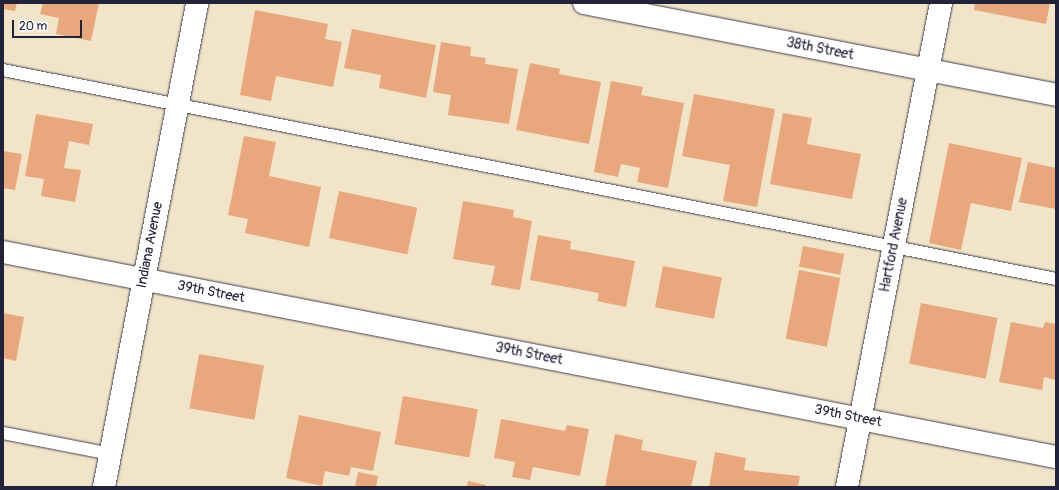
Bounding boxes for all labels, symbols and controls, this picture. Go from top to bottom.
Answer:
scale bar [14,12,84,38]
text: 20 m [19,19,47,34]
street label: 38th Street [785,34,855,64]
street label: Hartford Avenue [877,196,911,294]
street label: Indiana Avenue [133,200,167,290]
street label: 39th Street [176,277,246,307]
street label: 39th Street [494,339,564,369]
street label: 39th Street [813,401,883,431]

